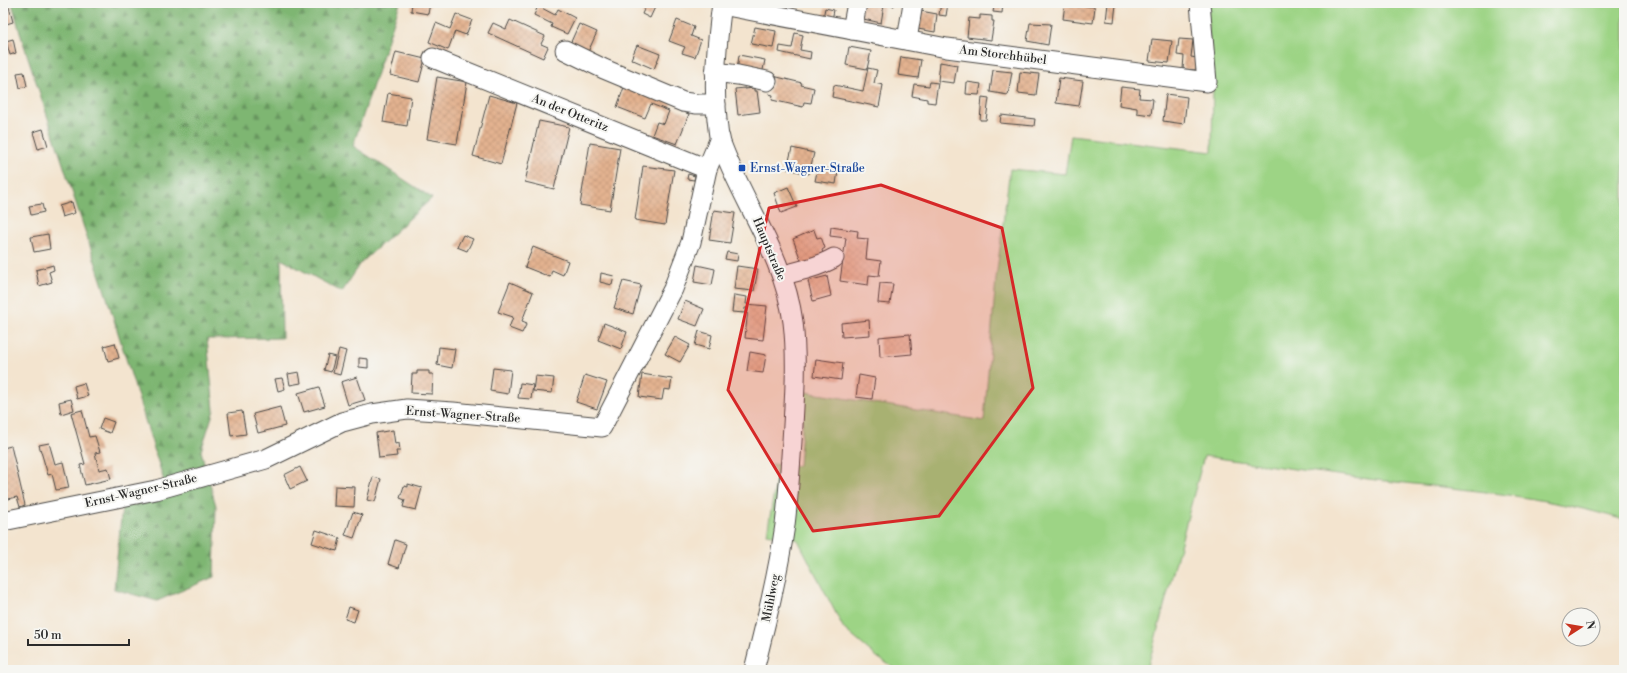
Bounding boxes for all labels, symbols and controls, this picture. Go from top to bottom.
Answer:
street label: Am Storchhübel [958,42,1048,68]
street label: An der Otteritz [528,90,611,135]
place label: Ernst-Wagner-Straße [750,161,865,176]
marker: Ernst-Wagner-Straße [737,163,747,173]
street label: Hauptstraße [749,215,789,283]
street label: Ernst-Wagner-Straße [405,404,521,426]
street label: Ernst-Wagner-Straße [83,471,199,511]
street label: Mühlweg [759,572,783,623]
north arrow [1561,607,1601,647]
text: N [1582,619,1598,631]
scale bar [28,621,129,647]
text: 50 m [34,628,62,643]

